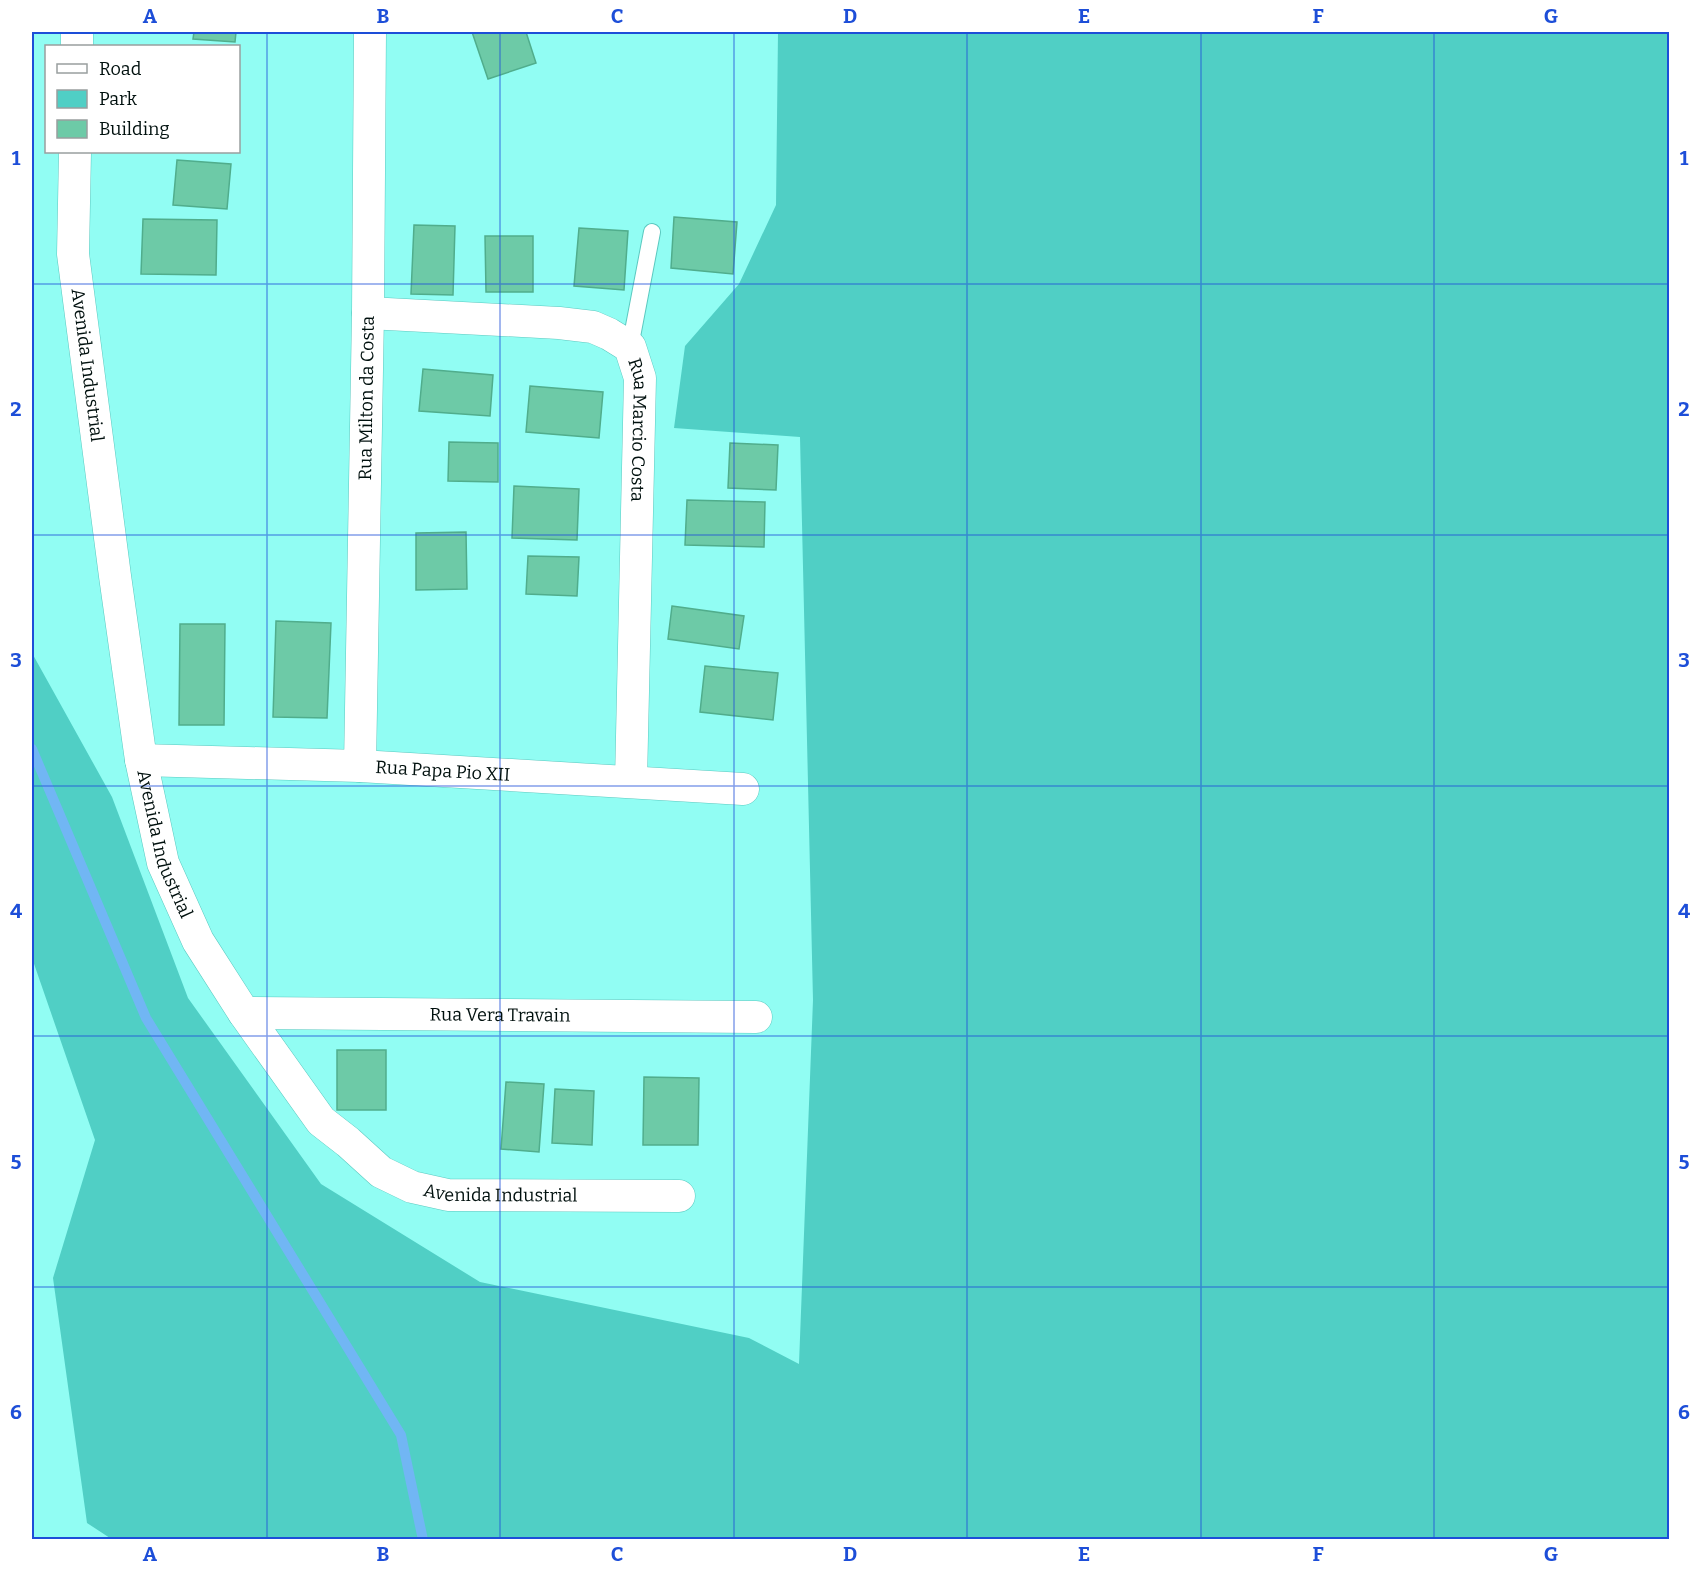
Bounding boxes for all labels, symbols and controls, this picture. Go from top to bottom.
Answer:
text: A [143,4,158,28]
text: B [377,4,390,28]
text: C [611,4,623,28]
text: D [843,4,857,28]
text: E [1078,4,1090,28]
text: F [1312,4,1324,28]
text: G [1544,4,1558,28]
legend [45,45,240,153]
text: Road [99,58,142,80]
text: Park [99,88,138,110]
text: Building [99,118,170,140]
text: 1 [12,146,21,170]
text: 1 [1680,146,1689,170]
street label: Avenida Industrial [67,287,108,443]
street label: Rua Milton da Costa [354,315,379,481]
street label: Rua Marcio Costa [623,355,651,502]
text: 2 [10,397,22,421]
text: 2 [1678,397,1690,421]
text: 3 [10,648,22,672]
text: 3 [1678,648,1690,672]
street label: Rua Papa Pio XII [375,756,511,786]
street label: Avenida Industrial [132,768,197,922]
text: 4 [10,899,22,923]
text: 4 [1678,899,1690,923]
street label: Rua Vera Travain [430,1003,571,1027]
text: 5 [11,1150,22,1174]
text: 5 [1679,1150,1690,1174]
street label: Avenida Industrial [421,1179,578,1207]
text: 6 [10,1400,22,1424]
text: 6 [1678,1400,1690,1424]
text: A [143,1542,158,1566]
text: B [377,1542,390,1566]
text: C [611,1542,623,1566]
text: D [843,1542,857,1566]
text: E [1078,1542,1090,1566]
text: F [1312,1542,1324,1566]
text: G [1544,1542,1558,1566]

